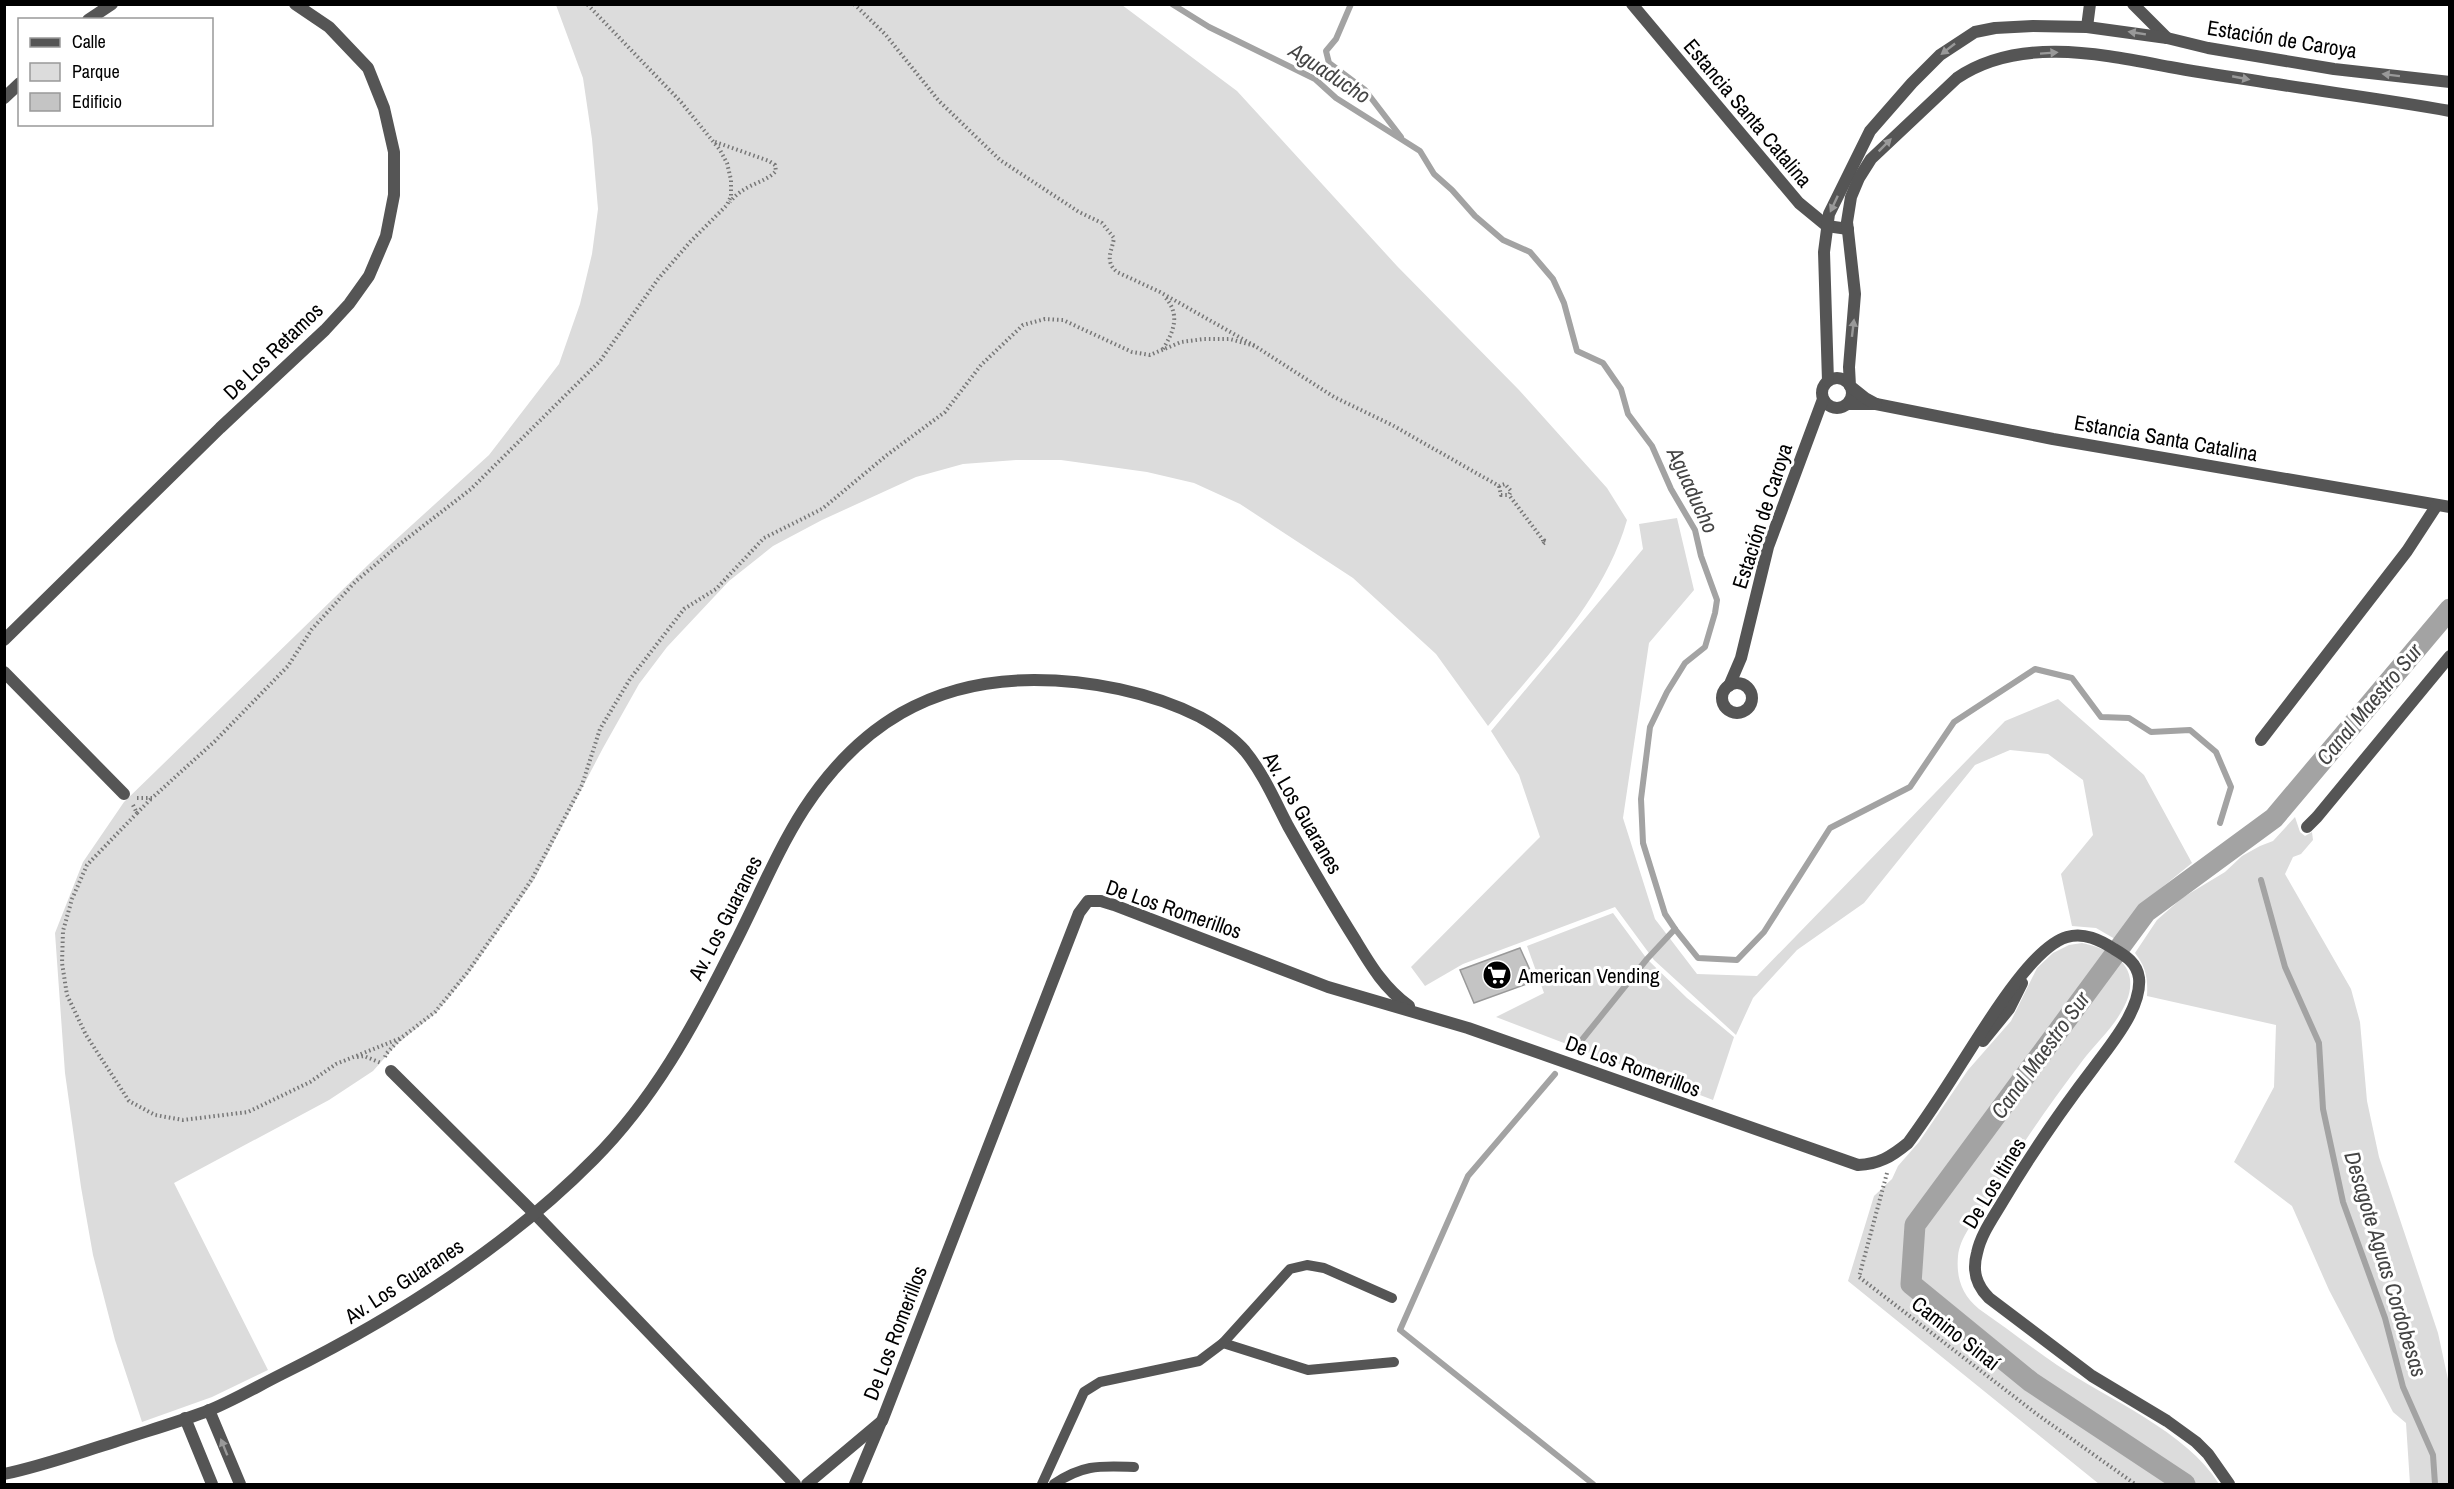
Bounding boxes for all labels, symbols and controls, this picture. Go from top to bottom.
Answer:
street label: Estación de Caroya [2205,13,2359,65]
legend [18,18,213,126]
text: Calle [72,29,106,54]
one-way arrow [2127,29,2146,38]
street label: Estancia Santa Catalina [1677,33,1819,194]
water label: Aguaducho [1283,35,1376,110]
one-way arrow [1940,43,1956,55]
one-way arrow [2039,48,2058,58]
text: Parque [72,59,120,84]
one-way arrow [2382,70,2401,80]
one-way arrow [2232,74,2251,83]
text: Edificio [72,89,122,114]
one-way arrow [1877,138,1891,152]
one-way arrow [1829,195,1838,212]
street label: De Los Retamos [217,296,329,406]
one-way arrow [1848,319,1858,338]
street label: Estancia Santa Catalina [2072,408,2260,468]
street label: Estación de Caroya [1725,439,1799,592]
water label: Aguaducho [1660,441,1726,538]
water label: Canal Maestro Sur [2309,636,2429,771]
street label: Av. Los Guaranes [1256,746,1350,879]
street label: Av. Los Guaranes [681,851,769,986]
street label: De Los Romerillos [1102,872,1246,946]
supermarket icon: American Vending [1481,959,1513,991]
place label: American Vending [1517,961,1660,990]
water label: Canal Maestro Sur [1984,985,2097,1125]
street label: De Los Romerillos [1561,1028,1705,1104]
street label: De Los Itines [1955,1132,2033,1234]
water label: Desagote Aguas Cordobesas [2337,1148,2435,1380]
street label: Av. Los Guaranes [338,1232,469,1331]
street label: De Los Romerillos [856,1262,934,1404]
street label: Camino Sinaí [1906,1289,2007,1377]
one-way arrow [219,1438,229,1456]

